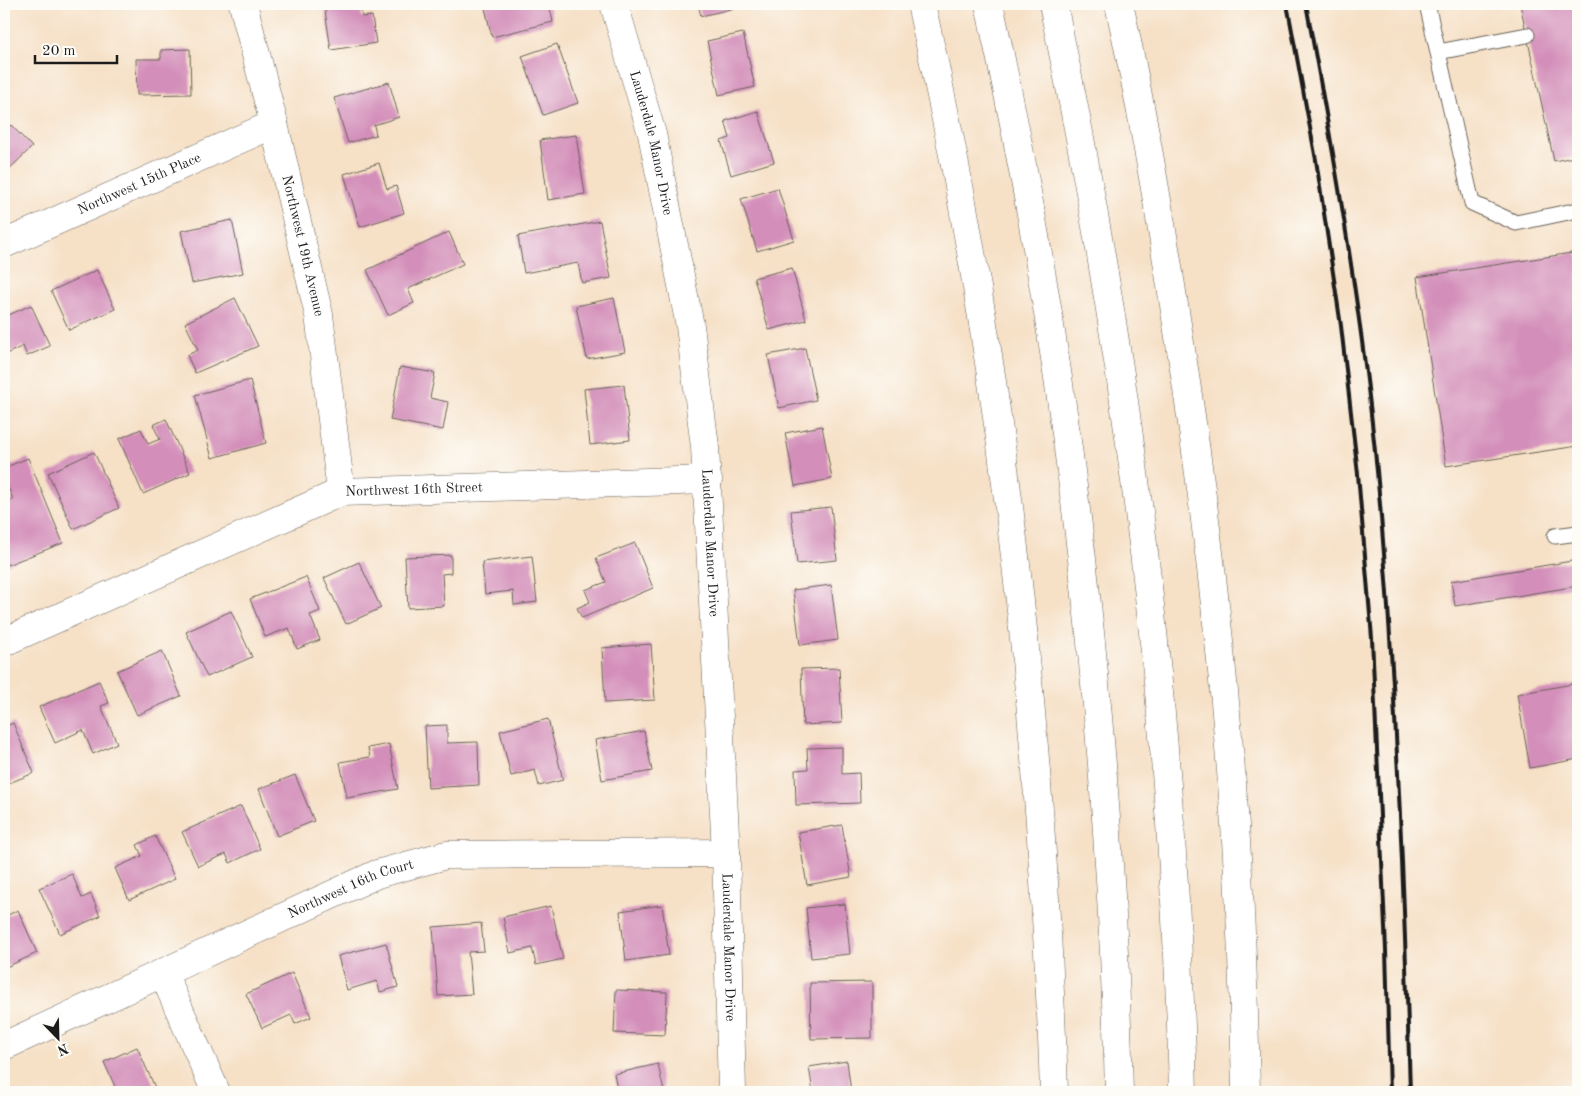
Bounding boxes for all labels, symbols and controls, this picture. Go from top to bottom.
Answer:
scale bar [35,32,118,64]
text: 20 m [42,44,76,59]
street label: Lauderdale Manor Drive [627,69,675,216]
street label: Northwest 15th Place [76,150,203,217]
street label: Northwest 19th Avenue [279,174,326,318]
street label: Lauderdale Manor Drive [699,468,721,617]
street label: Northwest 16th Street [345,480,483,499]
street label: Northwest 16th Court [286,857,415,921]
street label: Lauderdale Manor Drive [720,873,737,1022]
north arrow [32,1014,82,1064]
text: N [55,1041,70,1058]

